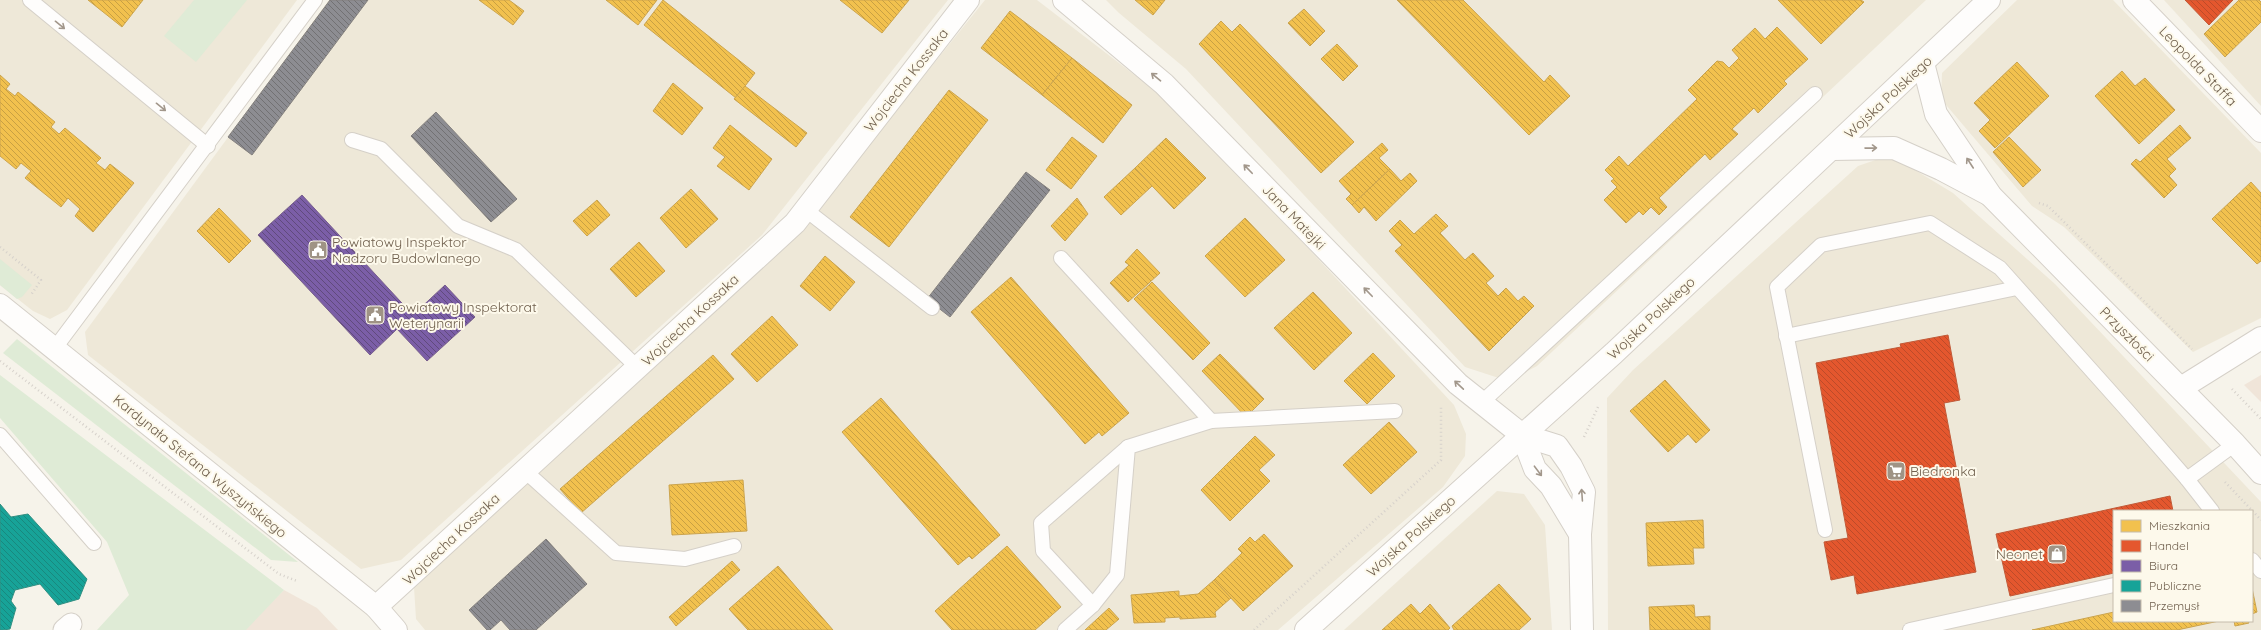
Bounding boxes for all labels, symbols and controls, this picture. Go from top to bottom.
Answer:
one-way arrow [55,20,66,29]
street label: Leopolda Staffa [2155,22,2241,110]
street label: Wojciecha Kossaka [860,25,952,135]
street label: Wojska Polskiego [1840,52,1936,142]
one-way arrow [1151,72,1161,81]
one-way arrow [155,103,166,112]
one-way arrow [1864,145,1877,152]
one-way arrow [1966,158,1974,169]
one-way arrow [1243,164,1252,174]
street label: Jana Matejki [1258,181,1330,253]
place label: Powiatowy Inspektor Nadzoru Budowlanego [332,233,480,267]
public building icon: Powiatowy Inspektor Nadzoru Budowlanego [307,239,329,261]
street label: Wojciecha Kossaka [638,270,742,370]
street label: Wojska Polskiego [1603,273,1699,363]
one-way arrow [1363,287,1373,297]
place label: Powiatowy Inspektorat Weterynarii [389,298,537,332]
street label: Przyszłości [2096,303,2158,365]
public building icon: Powiatowy Inspektorat Weterynarii [364,304,386,326]
one-way arrow [1454,380,1464,390]
street label: Kardynała Stefana Wyszyńskiego [109,390,291,542]
supermarket icon: Biedronka [1885,460,1907,482]
place label: Biedronka [1910,462,1976,480]
one-way arrow [1533,465,1542,476]
street label: Wojciecha Kossaka [399,489,503,589]
one-way arrow [1579,489,1586,502]
street label: Wojska Polskiego [1363,491,1459,581]
legend [2113,510,2253,622]
text: Mieszkania [2149,518,2210,533]
text: Handel [2149,538,2189,553]
shop icon: Neonet [2046,543,2068,565]
place label: Neonet [1996,545,2043,563]
text: Biura [2149,558,2178,573]
text: Publiczne [2149,578,2201,593]
text: Przemysł [2149,598,2199,613]

